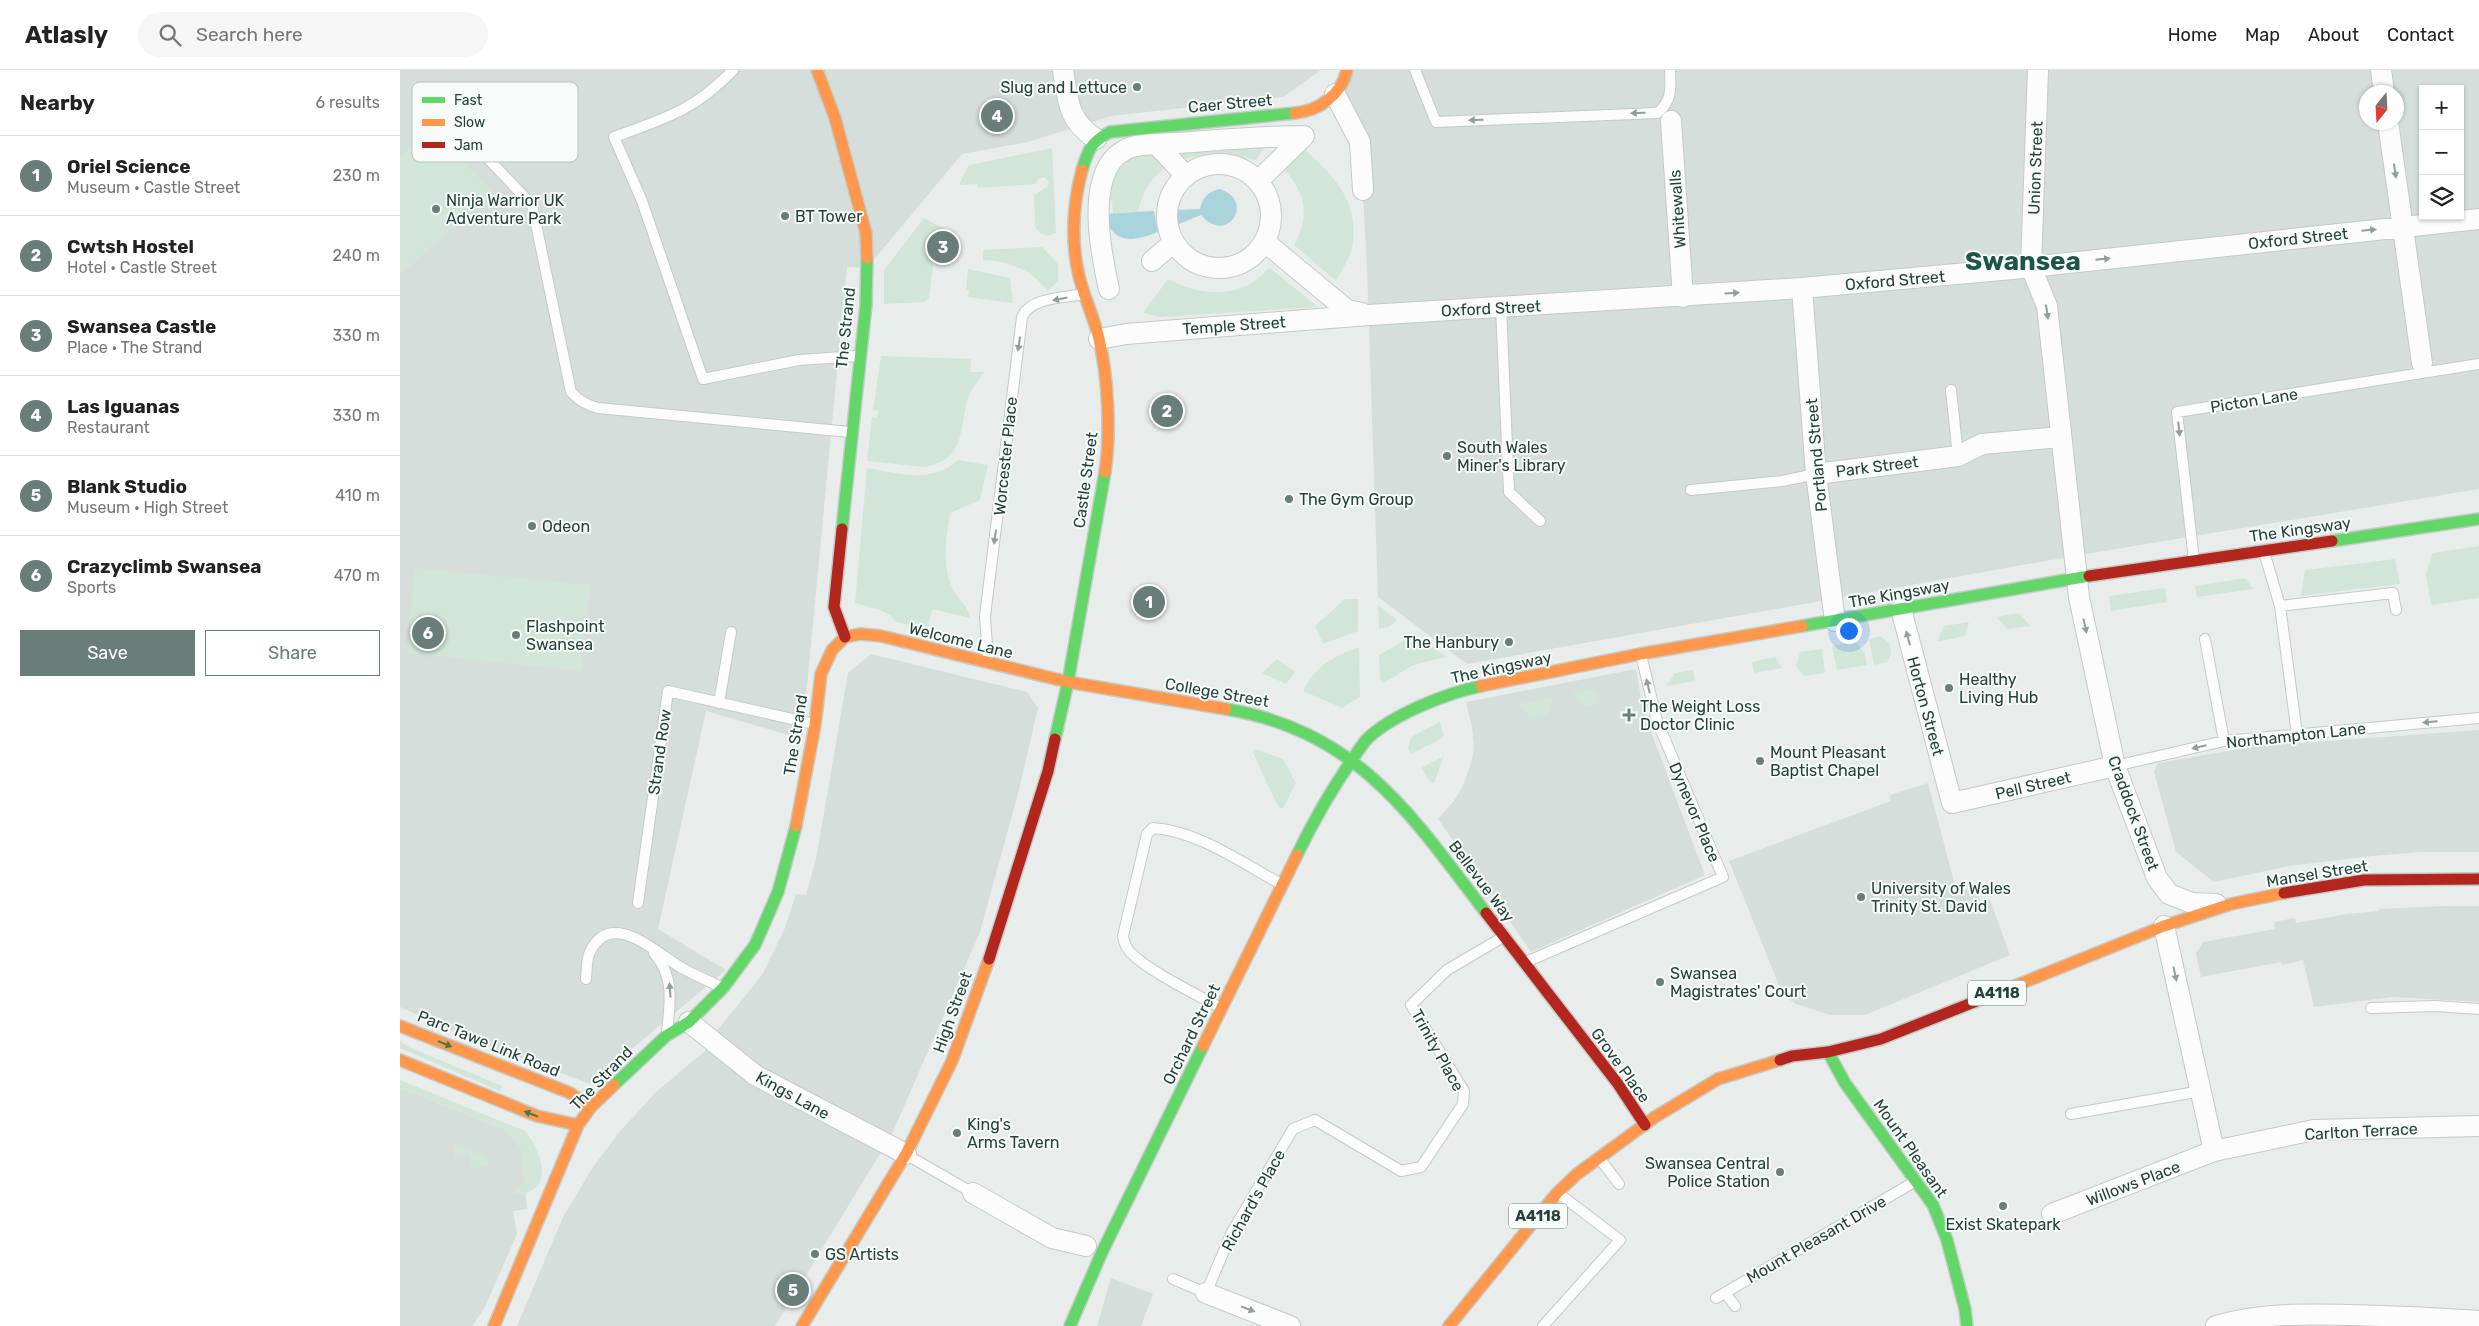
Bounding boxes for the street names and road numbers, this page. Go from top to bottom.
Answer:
street label: Caer Street [1187,90,1273,117]
street label: Union Street [2024,121,2047,215]
street label: Whitewalls [1665,169,1690,249]
street label: Oxford Street [2247,224,2349,253]
street label: Oxford Street [1844,267,1946,294]
street label: The Strand [832,286,859,370]
street label: Oxford Street [1440,296,1542,321]
street label: Temple Street [1182,312,1286,339]
street label: Picton Lane [2209,384,2299,417]
street label: Worcester Place [990,396,1021,516]
street label: Portland Street [1802,397,1831,512]
street label: Castle Street [1069,431,1102,529]
street label: Park Street [1835,452,1920,481]
street label: The Kingsway [2248,513,2352,546]
street label: The Kingsway [1847,575,1951,612]
street label: Welcome Lane [907,618,1015,663]
street label: The Kingsway [1449,648,1553,687]
street label: Horton Street [1903,654,1948,758]
street label: College Street [1163,674,1270,711]
street label: The Strand [780,693,811,777]
street label: Strand Row [644,708,675,796]
street label: Northampton Lane [2225,719,2367,752]
street label: Craddock Street [2104,753,2163,873]
street label: Dynevor Place [1665,760,1724,865]
street label: Pell Street [1993,768,2073,803]
street label: Bellevue Way [1445,837,1519,926]
street label: Mansel Street [2265,856,2369,891]
street label: High Street [929,969,976,1055]
road number: A4118 [1968,980,2026,1006]
street label: Orchard Street [1159,981,1224,1088]
street label: Parc Tawe Link Road [415,1006,563,1081]
street label: Trinity Place [1407,1006,1468,1095]
street label: Grove Place [1587,1024,1654,1106]
street label: The Strand [566,1042,637,1114]
street label: Kings Lane [753,1067,833,1123]
street label: Mount Pleasant [1870,1095,1952,1201]
street label: Carlton Terrace [2304,1119,2418,1144]
street label: Richard's Place [1218,1146,1289,1254]
street label: Willows Place [2084,1157,2183,1210]
street label: Mount Pleasant Drive [1743,1192,1890,1287]
road number: A4118 [1509,1204,1567,1228]

